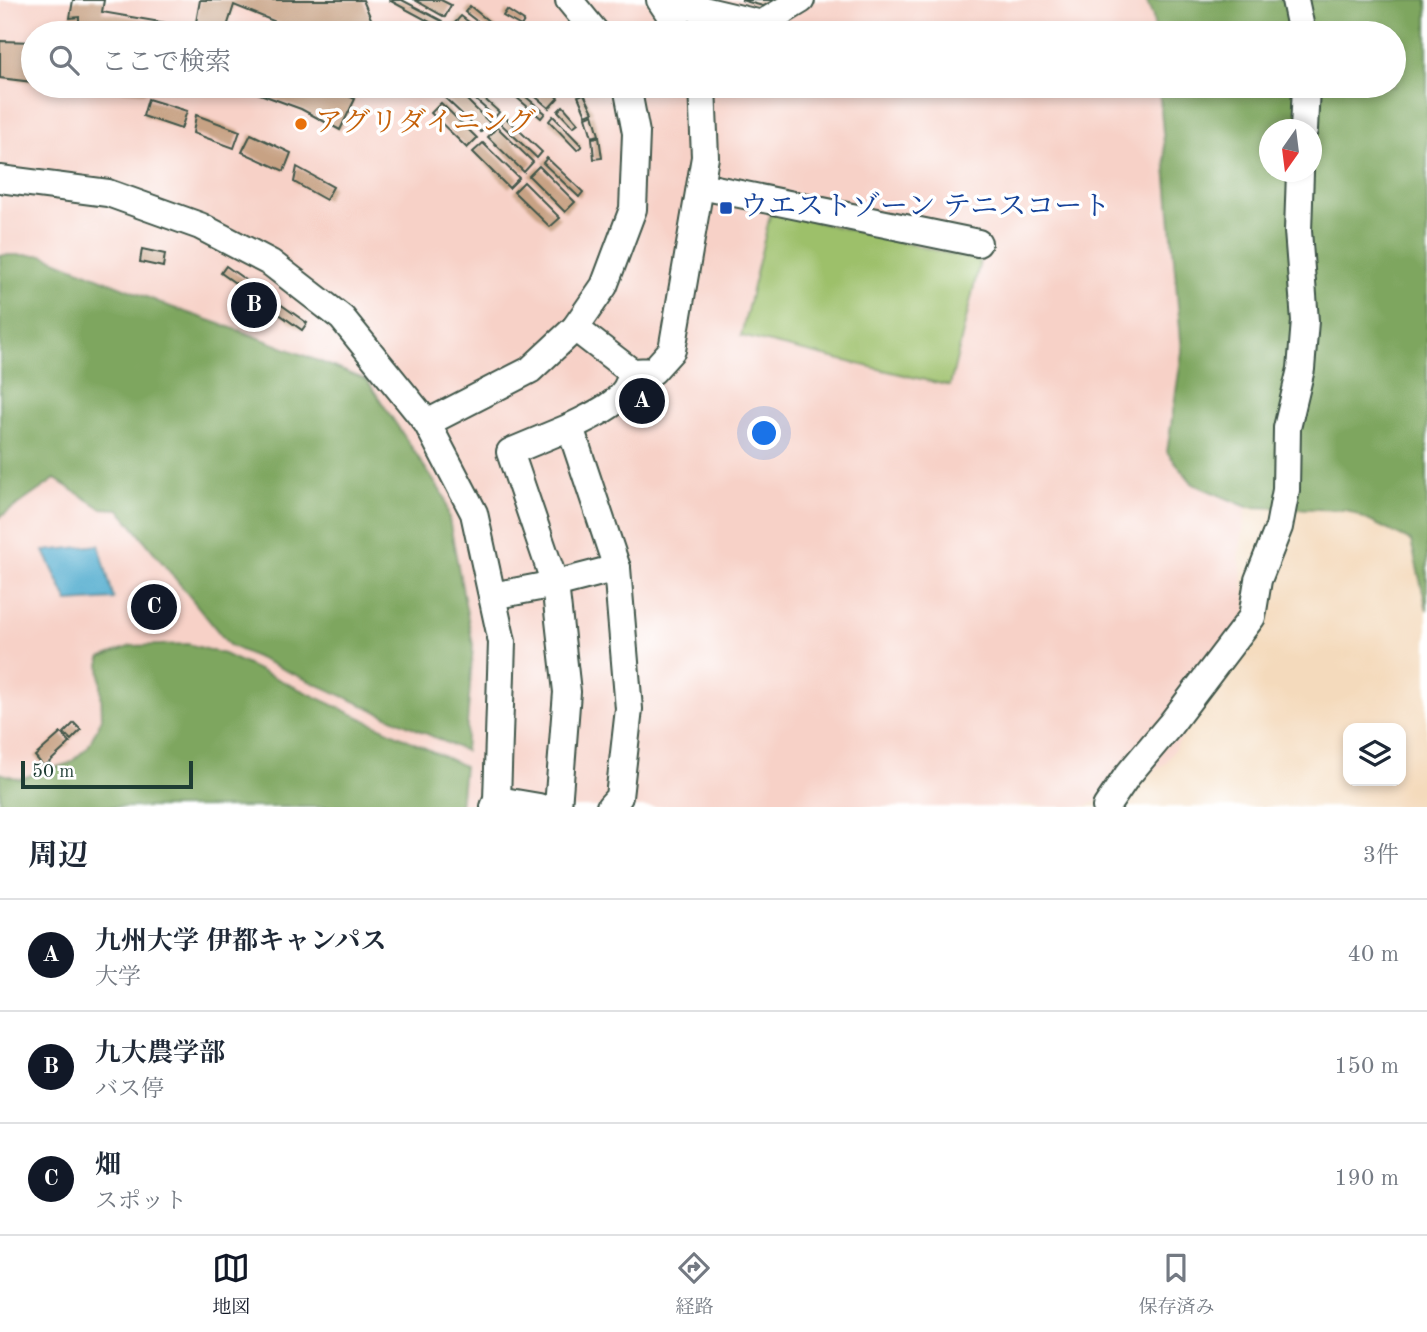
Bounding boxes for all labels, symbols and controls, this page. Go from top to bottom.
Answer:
search box [21,21,1406,98]
icon: search [45,41,83,79]
text: ここで検索 [101,50,231,76]
place label: アグリダイニング [315,108,536,138]
marker: アグリダイニング [293,116,309,132]
north arrow [1259,119,1322,182]
place label: ウエストゾーン テニスコート [740,191,1110,222]
marker: ウエストゾーン テニスコート [718,200,734,216]
pin: B [231,279,277,331]
pin: A [619,375,665,427]
your location [747,416,781,450]
pin: C [131,581,177,633]
map controls [1343,723,1406,786]
button: layers [1343,723,1406,786]
scale bar [21,758,192,790]
text: 50 m [32,763,74,782]
text: 周辺 [28,842,88,872]
text: 3件 [1363,844,1399,867]
text: 九州大学 伊都キャンパス [95,929,386,955]
text: A [42,943,60,966]
text: 40 m [1348,943,1399,966]
text: 大学 [95,966,141,989]
text: 九大農学部 [95,1041,225,1067]
text: B [43,1055,59,1078]
text: 150 m [1334,1055,1399,1078]
text: バス停 [95,1078,164,1101]
text: 畑 [95,1153,121,1179]
text: C [43,1167,59,1190]
text: 190 m [1334,1167,1399,1190]
text: スポット [95,1190,187,1213]
tab: 地図 [212,1249,251,1320]
tab: 経路 [675,1249,714,1320]
tab: 保存済み [1138,1249,1215,1320]

